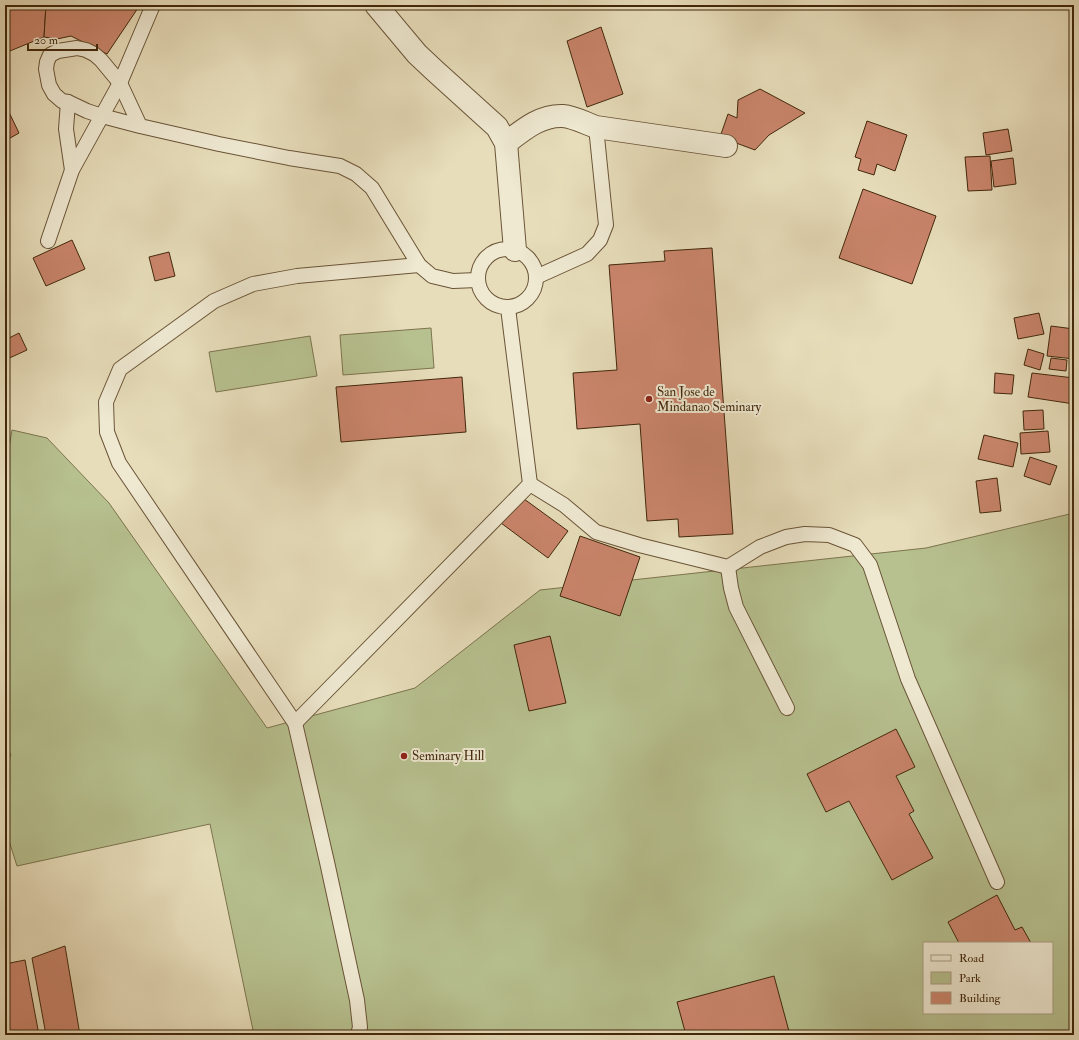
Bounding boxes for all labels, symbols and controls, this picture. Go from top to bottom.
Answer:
scale bar [28,26,97,52]
text: 20 m [34,33,59,48]
place label: San Jose de Mindanao Seminary [657,384,762,416]
marker: San Jose de Mindanao Seminary [644,394,654,404]
place label: Seminary Hill [412,748,485,765]
marker: Seminary Hill [399,751,409,761]
legend [923,942,1053,1014]
text: Road [959,951,984,966]
text: Park [959,971,981,986]
text: Building [959,991,1002,1006]

